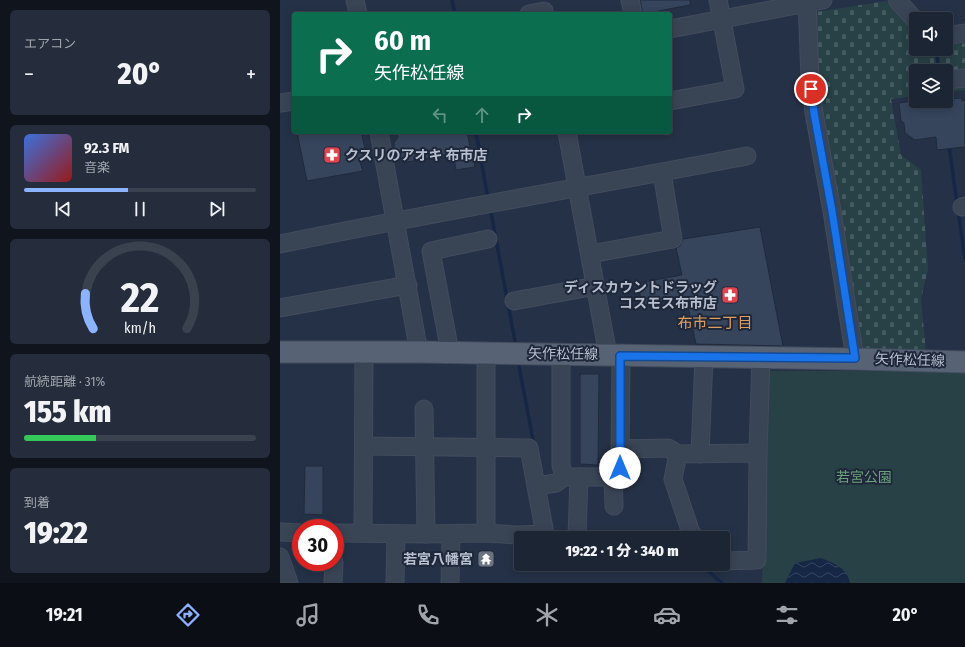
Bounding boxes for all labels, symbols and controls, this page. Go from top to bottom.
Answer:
map controls [909,12,953,108]
button: sound [909,12,953,56]
text: 60 m [374,24,431,57]
icon: right [308,28,360,80]
text: エアコン [24,36,76,51]
text: 20° [118,56,162,92]
text: − [24,61,34,88]
text: + [246,61,256,88]
text: 矢作松任線 [374,62,464,84]
button: layers [909,64,953,108]
pin [794,72,828,106]
icon: arrive [800,78,822,100]
icon: left [429,104,451,126]
icon: ahead [471,104,493,126]
icon: right [513,104,535,126]
text: 92.3 FM [84,139,129,157]
pharmacy icon: クスリのアオキ 布市店 [322,145,342,165]
place label: クスリのアオキ 布市店 [345,147,488,164]
text: 音楽 [84,160,110,175]
icon: previous [52,198,74,220]
icon: pause [129,198,151,220]
icon: next [206,198,228,220]
text: 22 [120,273,159,323]
place label: ディスカウントドラッグ コスモス布市店 [564,279,717,312]
pharmacy icon: ディスカウントドラッグ コスモス布市店 [720,285,740,305]
district label: 布市二丁目 [677,314,753,332]
text: km/h [124,320,156,337]
street label: 矢作松任線 [528,345,598,363]
street label: 矢作松任線 [875,350,945,370]
text: 航続距離 · 31% [24,374,105,389]
text: 155 km [24,394,111,430]
position arrow [599,447,641,489]
park label: 若宮公園 [836,469,892,486]
text: 到着 [24,495,50,510]
text: 19:22 [24,515,88,551]
speed limit sign: 30 [292,519,344,571]
text: 19:22 · 1 分 · 340 m [565,542,679,560]
temple icon: 若宮八幡宮 [476,549,496,569]
place label: 若宮八幡宮 [403,551,473,568]
icon: directions [174,601,202,629]
icon: music [294,601,322,629]
icon: phone [414,601,442,629]
icon: climate [533,601,561,629]
icon: car [653,601,681,629]
icon: filters [773,601,801,629]
text: 19:21 [46,604,83,626]
text: 20° [892,604,919,626]

